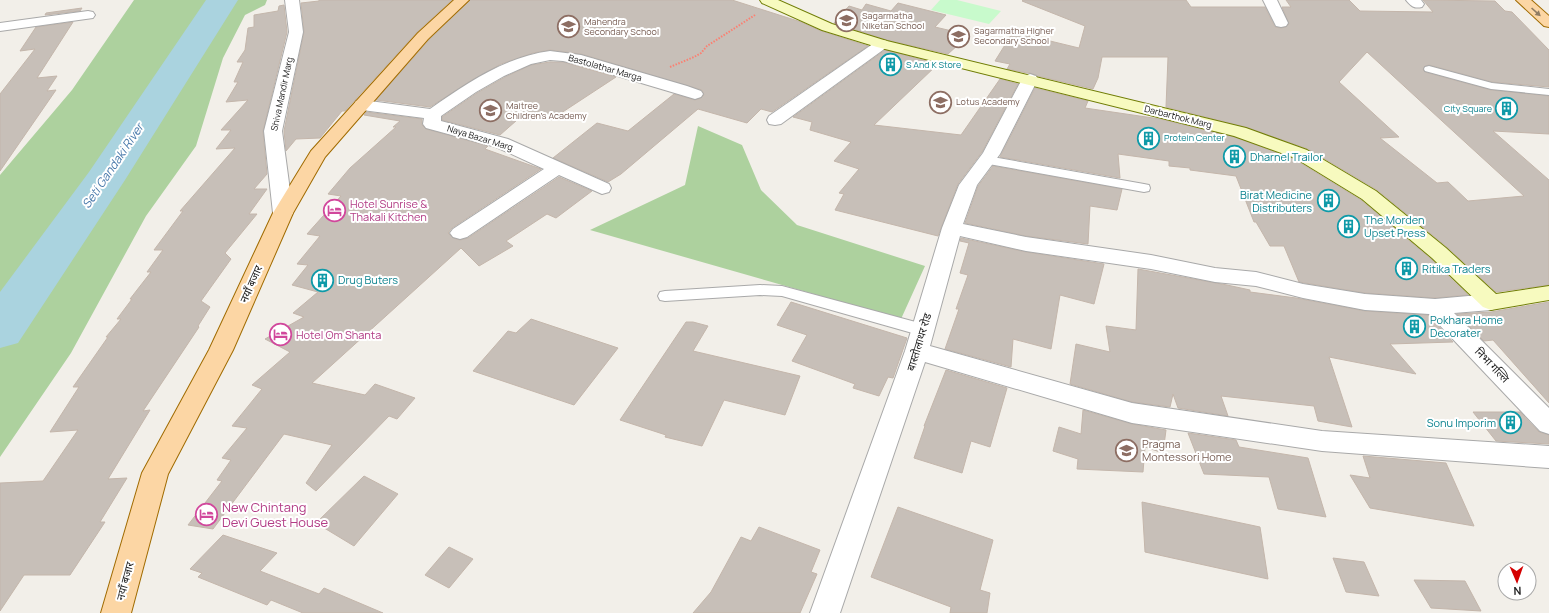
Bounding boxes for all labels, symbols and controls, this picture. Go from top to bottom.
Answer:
one-way arrow [1531,7,1541,16]
school or university icon: Sagarmatha Niketan School [834,8,860,34]
place label: Sagarmatha Niketan School [862,9,924,32]
school or university icon: Mahendra Secondary School [555,14,581,40]
place label: Mahendra Secondary School [584,15,659,38]
school or university icon: Sagarmatha Higher Secondary School [945,23,971,49]
place label: Sagarmatha Higher Secondary School [974,24,1055,47]
street label: Bastolathar Marga [567,51,643,84]
building icon: S And K Store [878,52,904,78]
street label: Shiva Mandir Marg [267,56,296,132]
place label: S And K Store [906,58,961,71]
school or university icon: Lotus Academy [928,89,954,115]
place label: Lotus Academy [956,95,1020,108]
building icon: City Square [1494,96,1520,122]
school or university icon: Maitree Children's Academy [478,98,504,124]
place label: Maitree Children's Academy [506,99,587,122]
street label: Darbarthok Marg [1143,102,1213,131]
place label: City Square [1444,102,1492,115]
water label: Seti Gandaki River [78,118,148,212]
street label: Naya Bazar Marg [446,121,515,154]
building icon: Protein Center [1136,125,1162,151]
place label: Protein Center [1164,131,1225,144]
building icon: Dharnel Trailor [1221,144,1247,170]
place label: Dharnel Trailor [1250,149,1323,164]
place label: Birat Medicine Distributers [1240,187,1313,215]
building icon: Birat Medicine Distributers [1315,188,1341,214]
place label: Hotel Sunrise & Thakali Kitchen [350,196,428,224]
hotel icon: Hotel Sunrise & Thakali Kitchen [322,197,348,223]
place label: The Morden Upset Press [1364,212,1426,240]
building icon: The Morden Upset Press [1335,213,1361,239]
building icon: Ritika Traders [1394,256,1420,282]
place label: Ritika Traders [1422,261,1491,276]
street label: नयाँ बजार [236,262,266,305]
building icon: Drug Buters [309,267,335,293]
place label: Drug Buters [338,272,398,287]
street label: बास्तोलाथर रोड [903,311,934,373]
place label: Pokhara Home Decorater [1430,312,1504,340]
building icon: Pokhara Home Decorater [1402,313,1428,339]
hotel icon: Hotel Om Shanta [268,322,294,348]
place label: Hotel Om Shanta [296,327,381,342]
street label: निभा गल्लि [1472,344,1513,386]
building icon: Sonu Imporim [1498,410,1524,436]
place label: Sonu Imporim [1427,415,1496,430]
place label: Pragma Montessori Home [1142,436,1232,464]
school or university icon: Pragma Montessori Home [1114,437,1140,463]
place label: New Chintang Devi Guest House [222,498,329,531]
hotel icon: New Chintang Devi Guest House [193,501,219,527]
street label: नयाँ बजार [112,559,137,602]
north arrow [1497,561,1537,601]
text: N [1513,584,1522,599]

